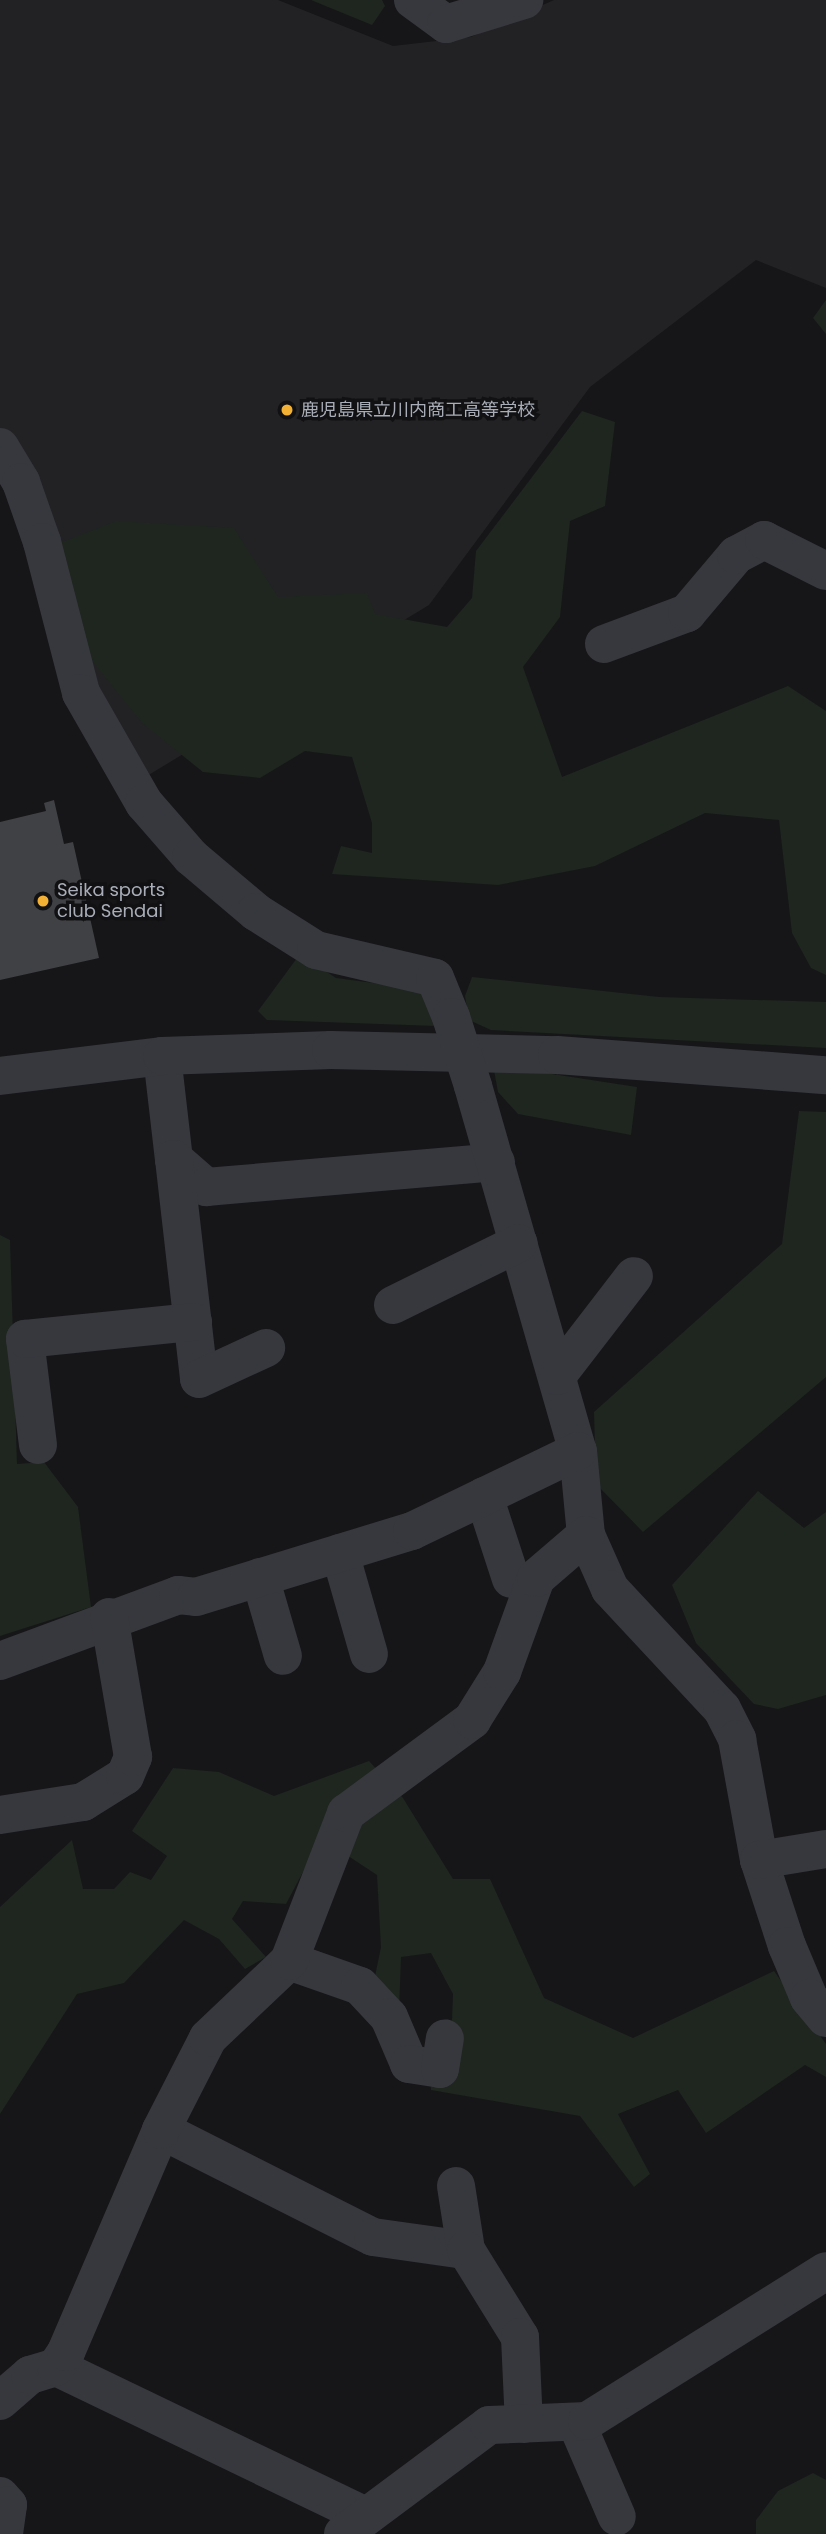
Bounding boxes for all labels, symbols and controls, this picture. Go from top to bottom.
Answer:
place label: 鹿児島県立川内商工高等学校 [301,399,535,421]
marker: 鹿児島県立川内商工高等学校 [279,402,295,418]
place label: Seika sports club Sendai [57,880,165,922]
marker: Seika sports club Sendai [35,893,51,909]

